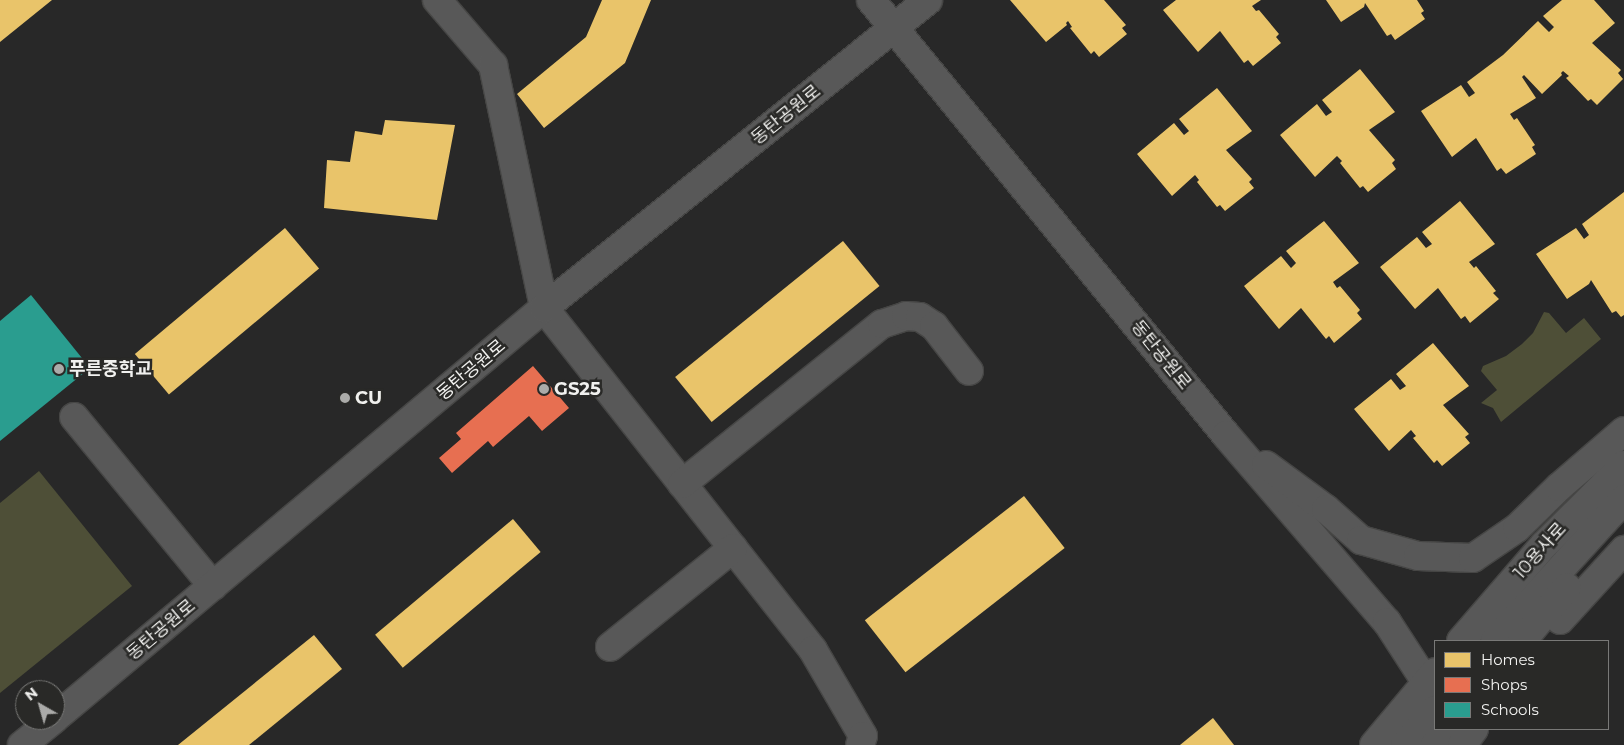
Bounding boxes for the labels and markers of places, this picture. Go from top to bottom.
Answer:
place label: 푸른중학교 [69,358,152,380]
marker: 푸른중학교 [53,363,65,375]
place label: GS25 [554,378,601,400]
marker: GS25 [538,383,550,395]
place label: CU [355,387,382,409]
marker: CU [339,392,351,404]

